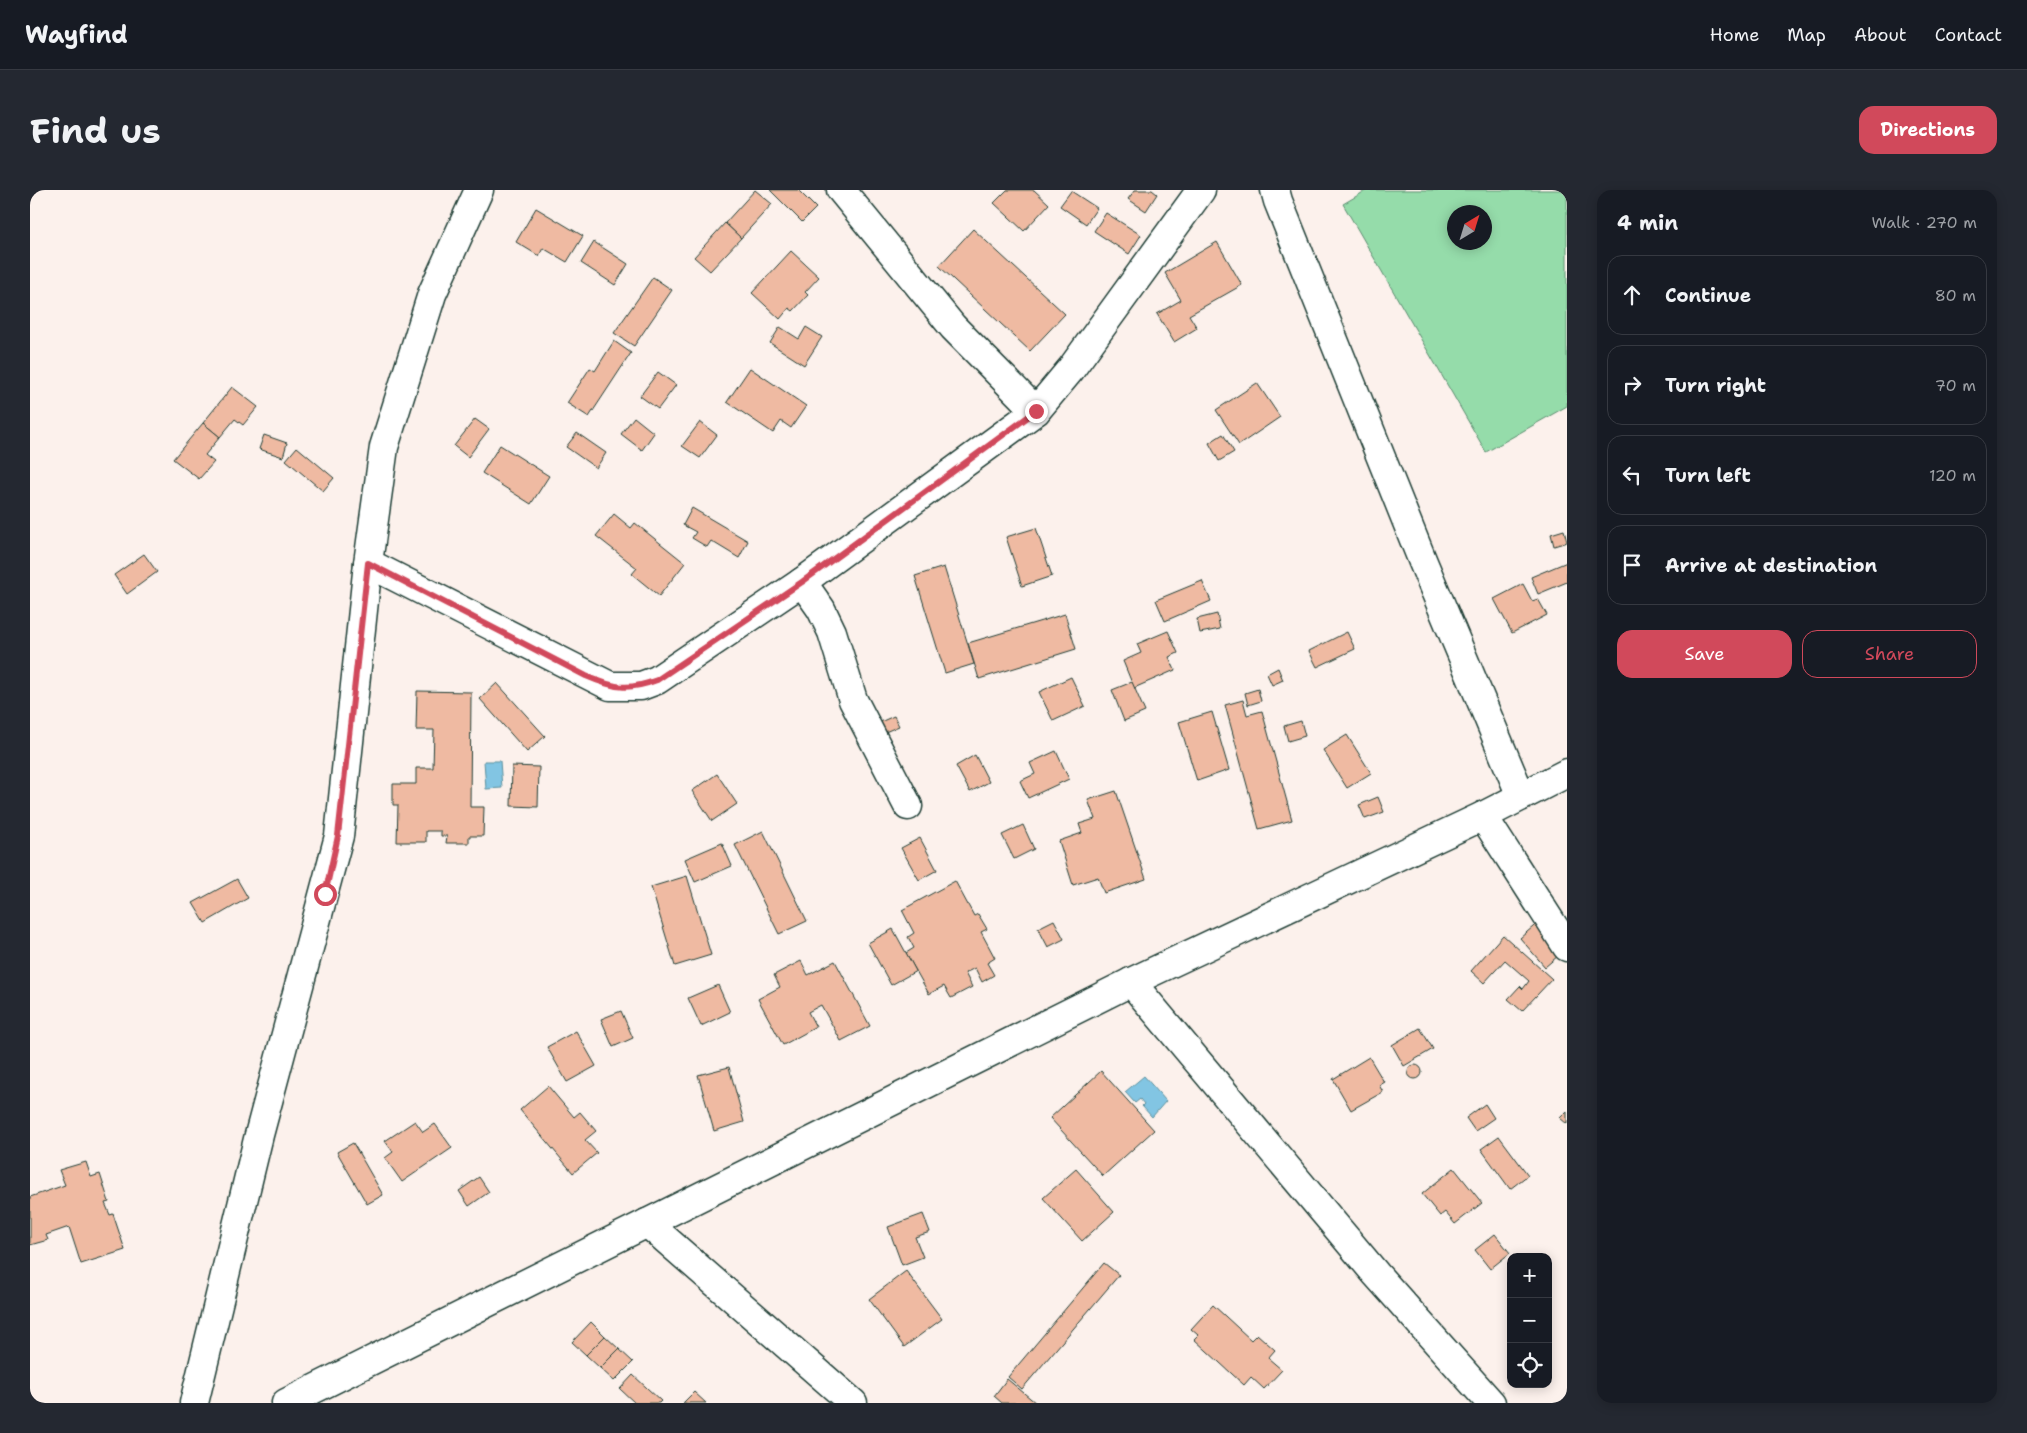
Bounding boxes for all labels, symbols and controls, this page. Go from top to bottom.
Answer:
text: Wayfind [25,19,128,51]
text: Home [1710,23,1759,47]
text: Map [1787,23,1826,47]
text: About [1854,23,1907,47]
text: Contact [1935,23,2002,47]
button: Directions [1859,106,1997,154]
text: Find us [30,107,161,154]
north arrow [1447,205,1492,250]
text: 4 min [1617,209,1678,237]
text: Walk · 270 m [1872,212,1977,233]
icon: ahead [1618,281,1646,309]
text: Continue [1665,283,1751,308]
text: 80 m [1935,285,1976,306]
icon: right [1618,371,1646,399]
text: Turn right [1665,373,1766,398]
text: 70 m [1935,375,1976,396]
route end [1025,400,1048,423]
icon: left [1618,461,1646,489]
text: Turn left [1665,463,1751,488]
text: 120 m [1929,465,1976,486]
icon: arrive [1618,551,1646,579]
text: Arrive at destination [1665,553,1877,578]
button: Save [1617,630,1792,678]
button: Share [1802,630,1977,678]
route start [314,883,337,906]
map controls [1507,1253,1552,1388]
button: + [1507,1253,1552,1298]
button: − [1507,1298,1552,1343]
button: locate [1507,1343,1552,1388]

